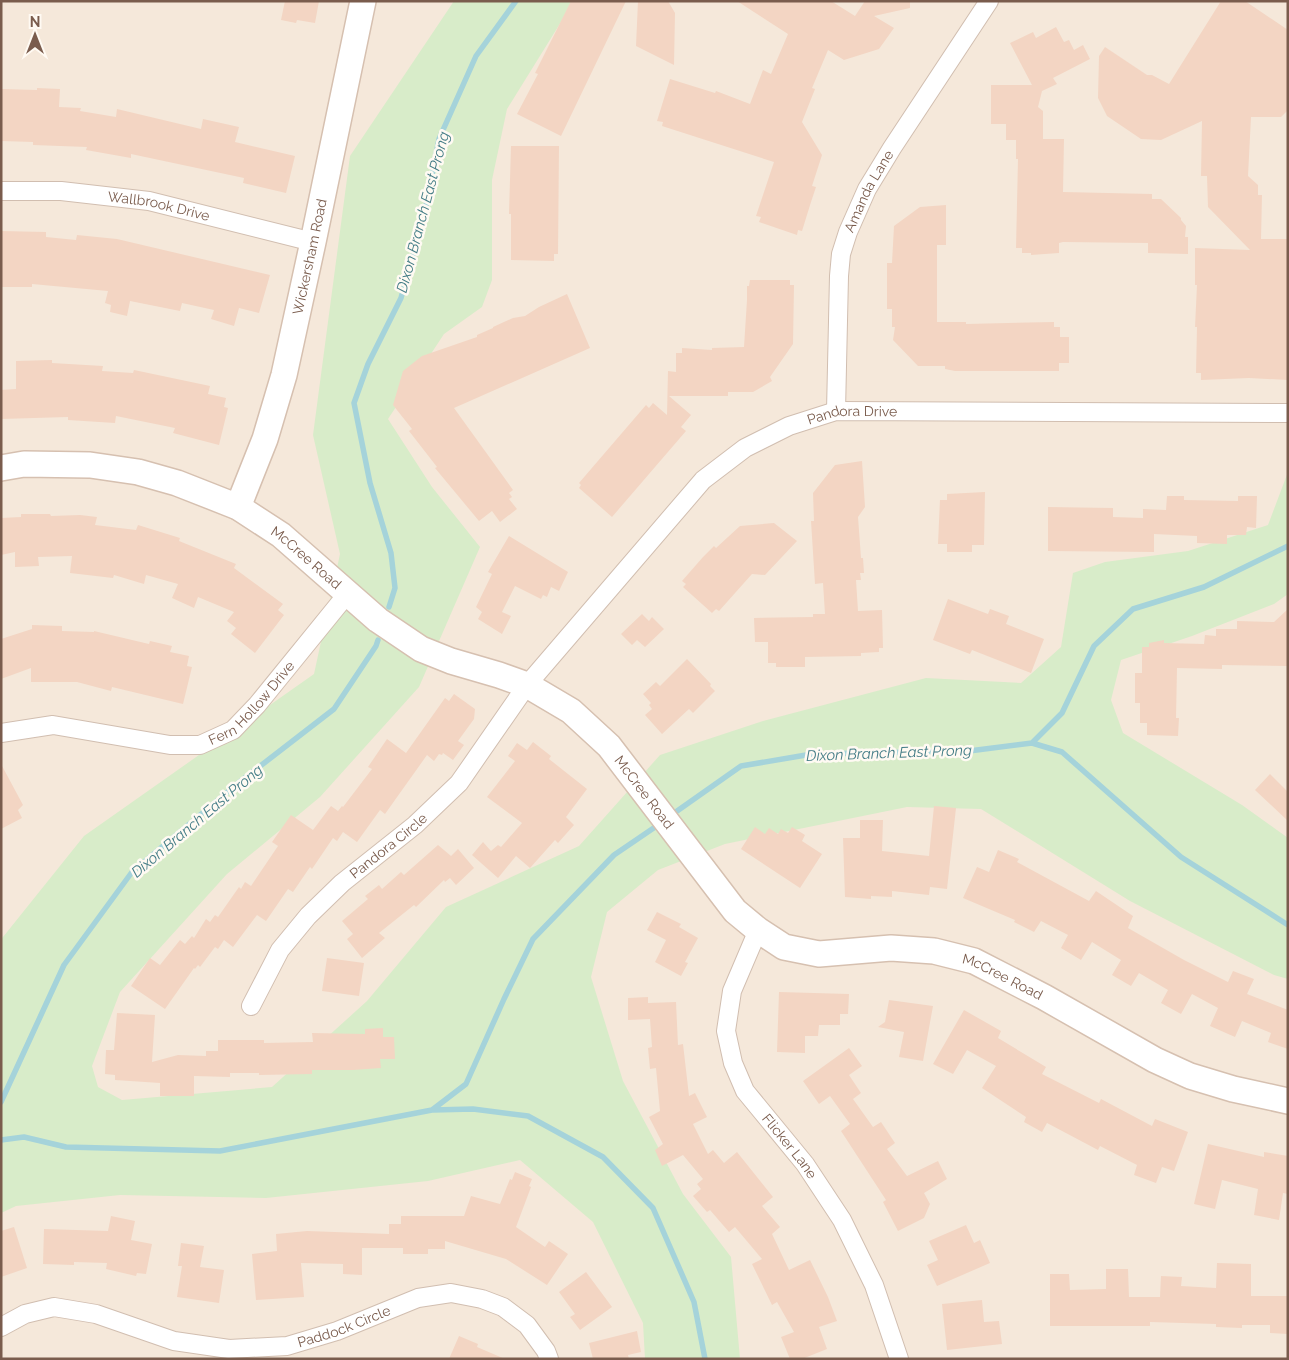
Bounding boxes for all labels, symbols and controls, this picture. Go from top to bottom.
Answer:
north arrow [10,10,60,60]
text: N [30,14,40,30]
water label: Dixon Branch East Prong [393,129,453,294]
street label: Amanda Lane [841,147,897,235]
street label: Wallbrook Drive [107,188,211,224]
street label: Wickersham Road [289,197,330,316]
street label: Pandora Drive [805,402,897,428]
street label: McCree Road [268,523,345,592]
street label: Fern Hollow Drive [206,658,297,748]
water label: Dixon Branch East Prong [806,741,972,765]
street label: McCree Road [611,752,677,832]
water label: Dixon Branch East Prong [128,761,266,881]
street label: Pandora Circle [347,810,430,882]
street label: McCree Road [961,950,1045,1003]
street label: Flicker Lane [759,1110,820,1182]
street label: Paddock Circle [295,1302,393,1350]

